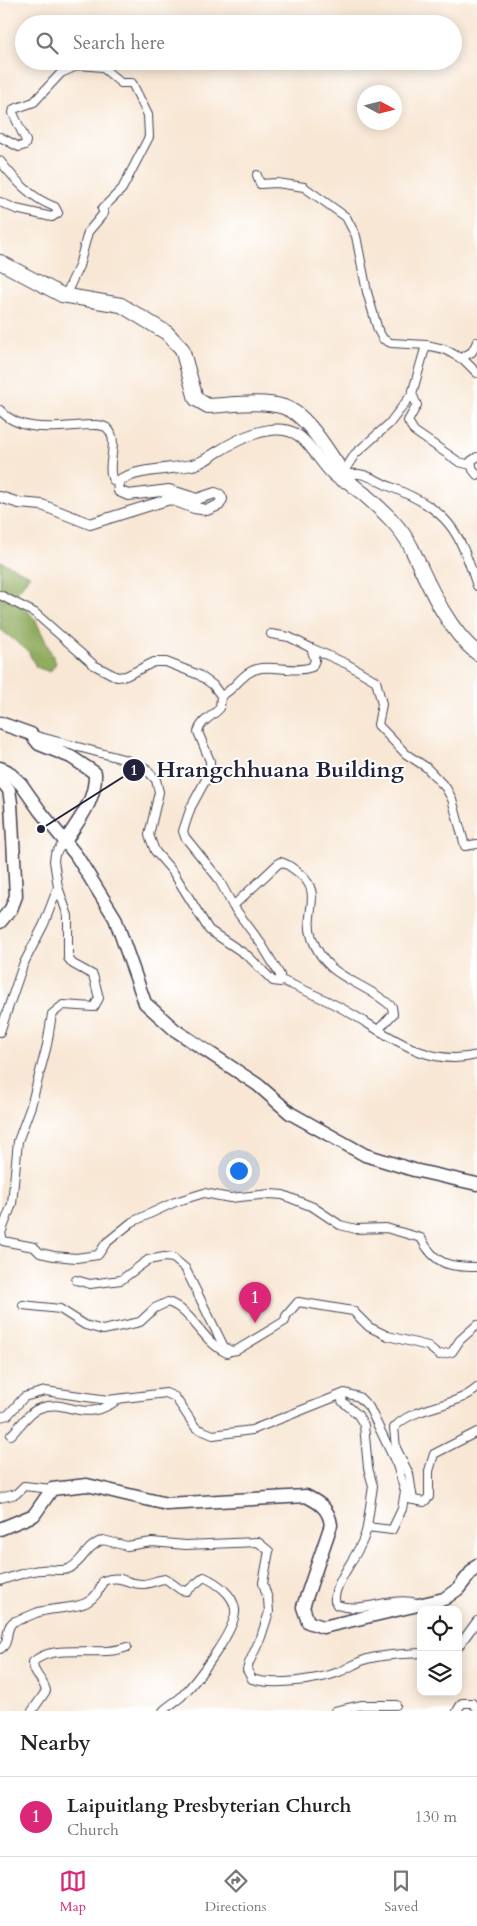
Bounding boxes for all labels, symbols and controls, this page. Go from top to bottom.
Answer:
search box [15,15,462,70]
icon: search [33,29,61,57]
text: Search here [73,30,165,56]
north arrow [357,85,402,130]
callout: Hrangchhuana Building [121,751,414,788]
text: Hrangchhuana Building [156,755,405,785]
text: 1 [130,760,138,780]
your location [226,1158,252,1184]
pin: 1 [239,1282,271,1323]
map controls [417,1606,462,1696]
button: locate [417,1606,462,1651]
button: layers [417,1651,462,1696]
text: Nearby [20,1729,91,1758]
text: Laipuitlang Presbyterian Church [67,1793,351,1819]
text: 1 [32,1806,40,1828]
text: 130 m [415,1806,457,1828]
text: Church [67,1819,119,1841]
tab: Map [59,1867,87,1916]
tab: Directions [205,1867,266,1916]
tab: Saved [384,1867,418,1916]

